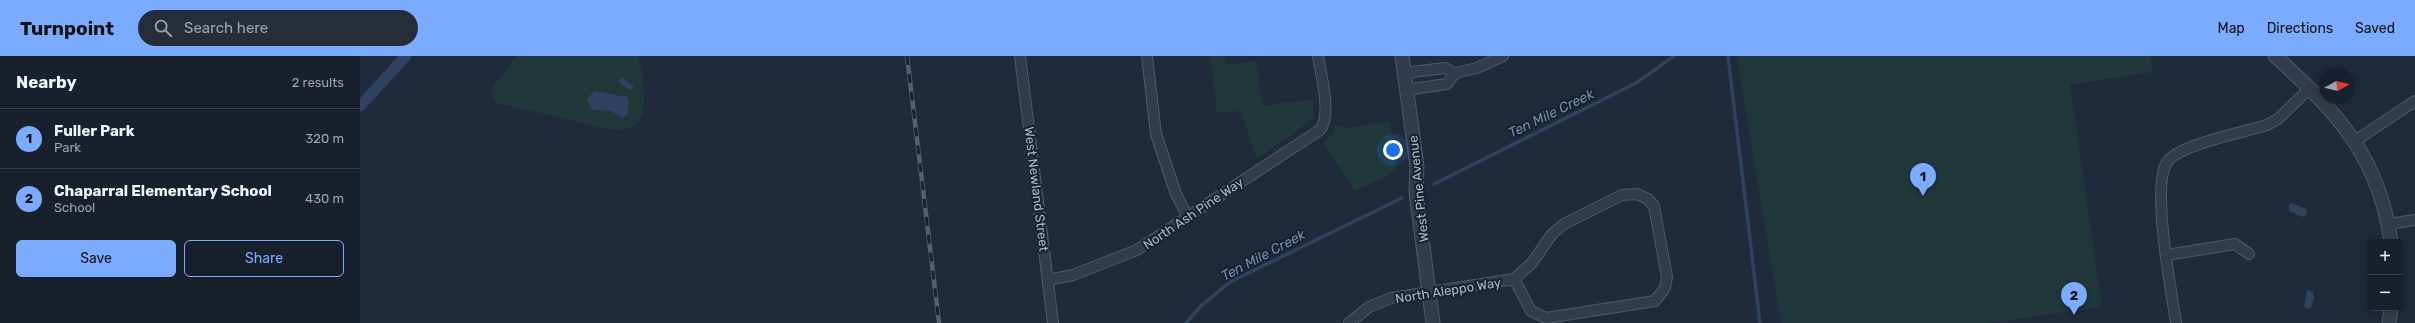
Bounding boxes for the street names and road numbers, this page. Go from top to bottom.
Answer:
street label: West Newland Street [1021,126,1052,252]
street label: West Pine Avenue [1405,135,1432,243]
street label: North Ash Pine Way [1140,174,1246,253]
street label: North Aleppo Way [1394,275,1502,306]

